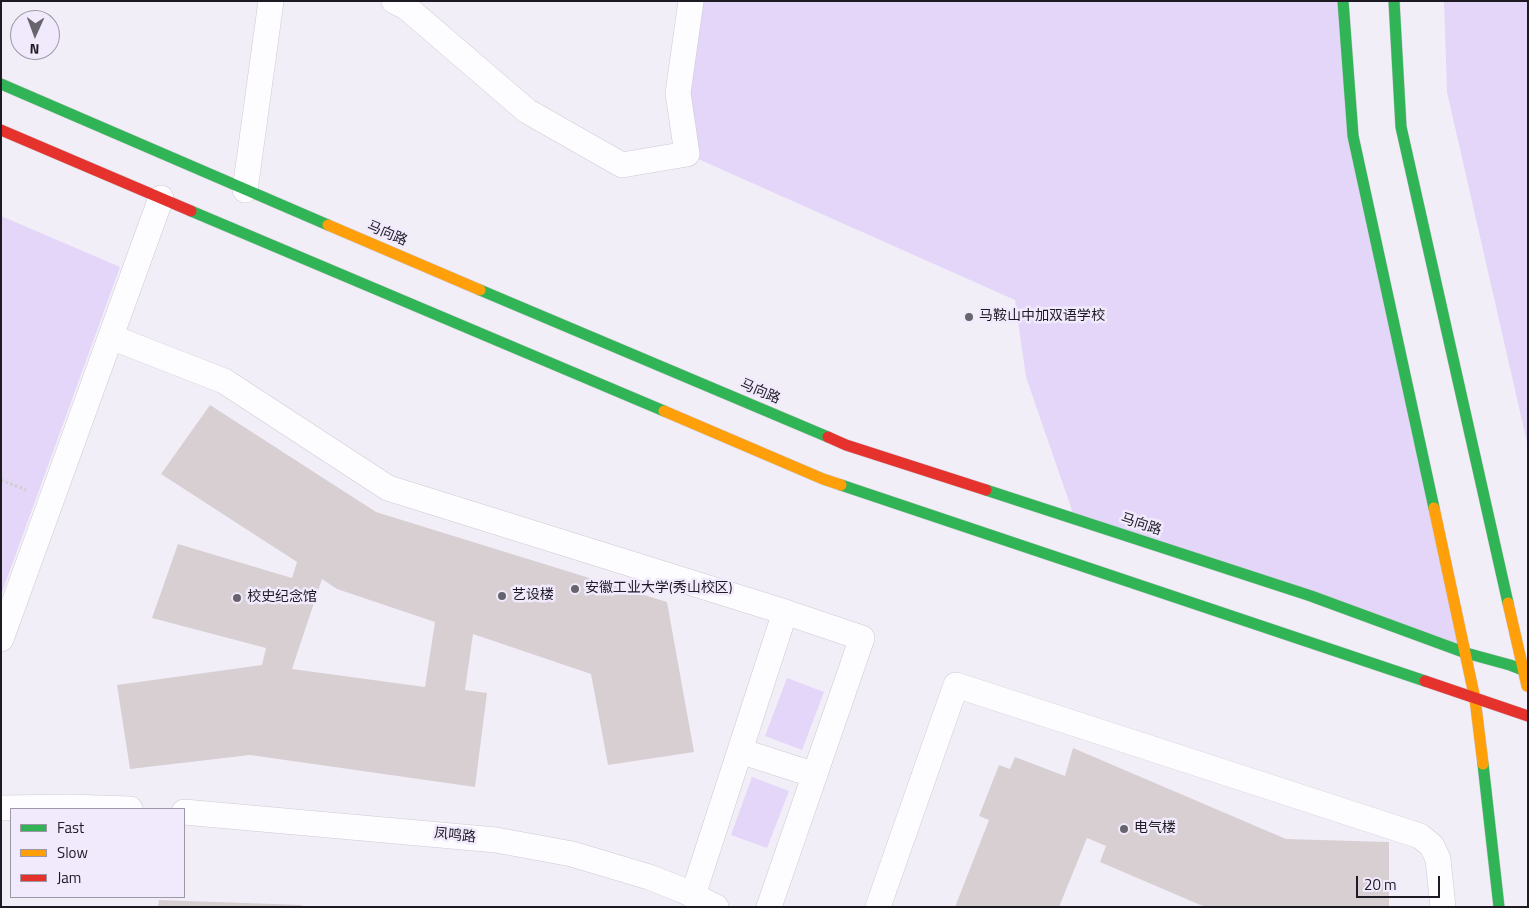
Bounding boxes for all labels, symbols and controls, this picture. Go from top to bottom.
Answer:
north arrow [10,10,60,60]
text: N [29,39,40,60]
street label: 马向路 [364,218,410,250]
place label: 马鞍山中加双语学校 [979,309,1105,325]
marker: 马鞍山中加双语学校 [963,311,975,323]
street label: 马向路 [737,376,783,408]
street label: 马向路 [1118,511,1164,539]
place label: 安徽工业大学(秀山校区) [585,581,732,597]
marker: 安徽工业大学(秀山校区) [569,583,581,595]
place label: 艺设楼 [512,588,554,604]
place label: 校史纪念馆 [247,590,317,606]
marker: 艺设楼 [496,590,508,602]
marker: 校史纪念馆 [231,592,243,604]
legend [10,808,185,898]
text: Fast [57,816,84,839]
place label: 电气楼 [1134,821,1176,837]
marker: 电气楼 [1118,823,1130,835]
street label: 凤鸣路 [433,825,477,847]
text: Slow [57,841,88,864]
text: Jam [57,866,81,889]
scale bar [1359,866,1443,898]
text: 20 m [1364,873,1397,896]

